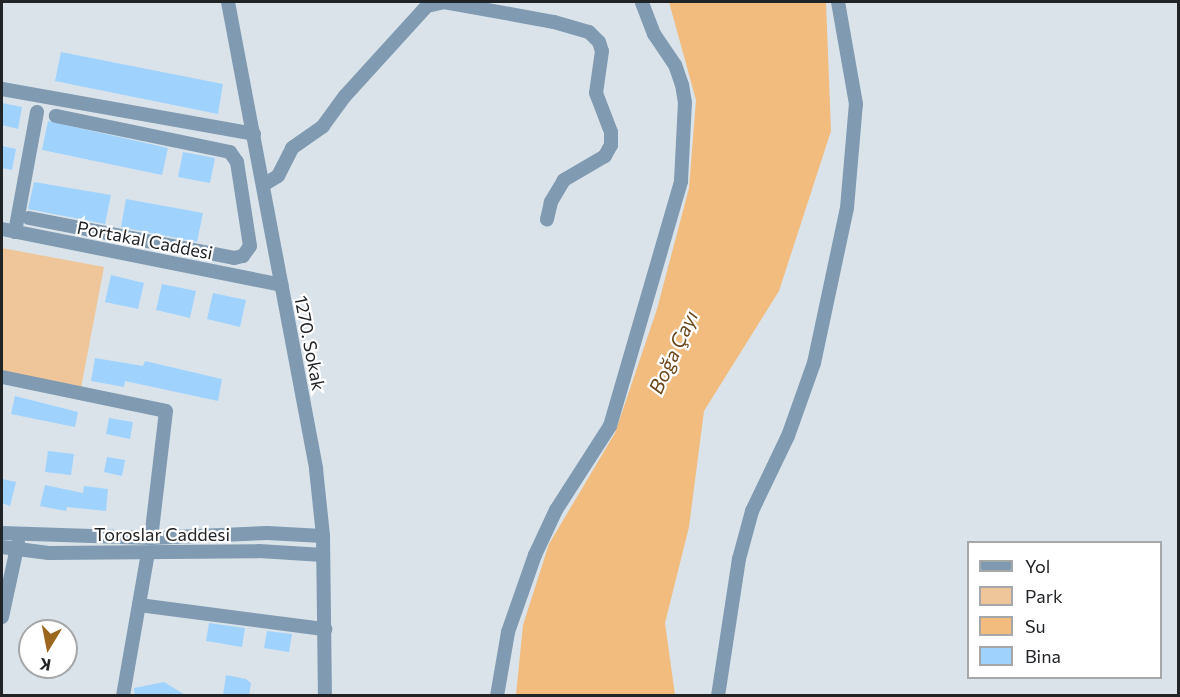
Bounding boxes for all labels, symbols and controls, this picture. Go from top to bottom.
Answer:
street label: Portakal Caddesi [75,216,215,264]
street label: 1270. Sokak [290,294,330,392]
water label: Boğa Çayı [643,307,703,397]
street label: Toroslar Caddesi [94,523,230,545]
legend [967,541,1162,679]
text: Yol [1025,555,1050,577]
text: Park [1025,585,1063,607]
text: Su [1025,615,1046,637]
north arrow [18,619,78,679]
text: Bina [1025,645,1061,667]
text: K [38,655,52,676]

